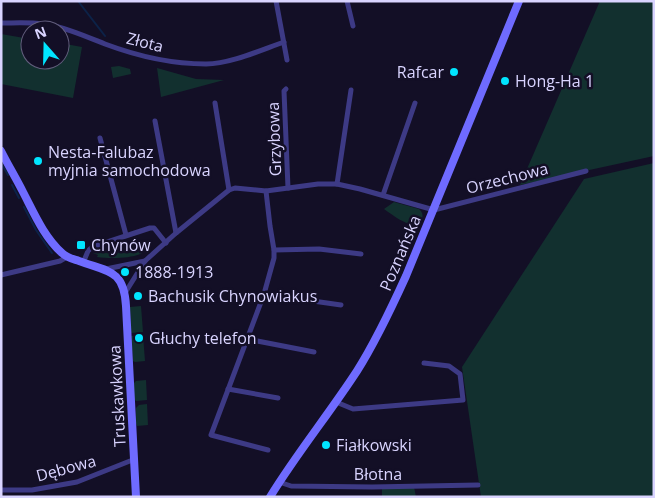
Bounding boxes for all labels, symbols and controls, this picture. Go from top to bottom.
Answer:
north arrow [20,20,70,70]
text: N [32,21,49,43]
street label: Złota [124,27,166,57]
place label: Rafcar [397,61,444,83]
marker: Rafcar [448,66,460,78]
place label: Hong-Ha 1 [515,70,594,92]
marker: Hong-Ha 1 [499,75,511,87]
street label: Grzybowa [262,101,286,177]
place label: Nesta-Falubaz myjnia samochodowa [48,141,211,181]
marker: Nesta-Falubaz myjnia samochodowa [32,155,44,167]
street label: Orzechowa [464,157,550,199]
street label: Poznańska [374,212,426,294]
place label: Chynów [91,234,151,256]
marker: Chynów [75,239,87,251]
place label: 1888-1913 [135,261,213,283]
marker: 1888-1913 [119,266,131,278]
place label: Bachusik Chynowiakus [148,285,317,307]
marker: Bachusik Chynowiakus [132,290,144,302]
place label: Głuchy telefon [149,327,257,349]
marker: Głuchy telefon [133,332,145,344]
street label: Truskawkowa [103,345,131,447]
place label: Fiałkowski [336,434,412,456]
marker: Fiałkowski [320,439,332,451]
street label: Dębowa [34,449,98,487]
street label: Błotna [354,463,402,485]

